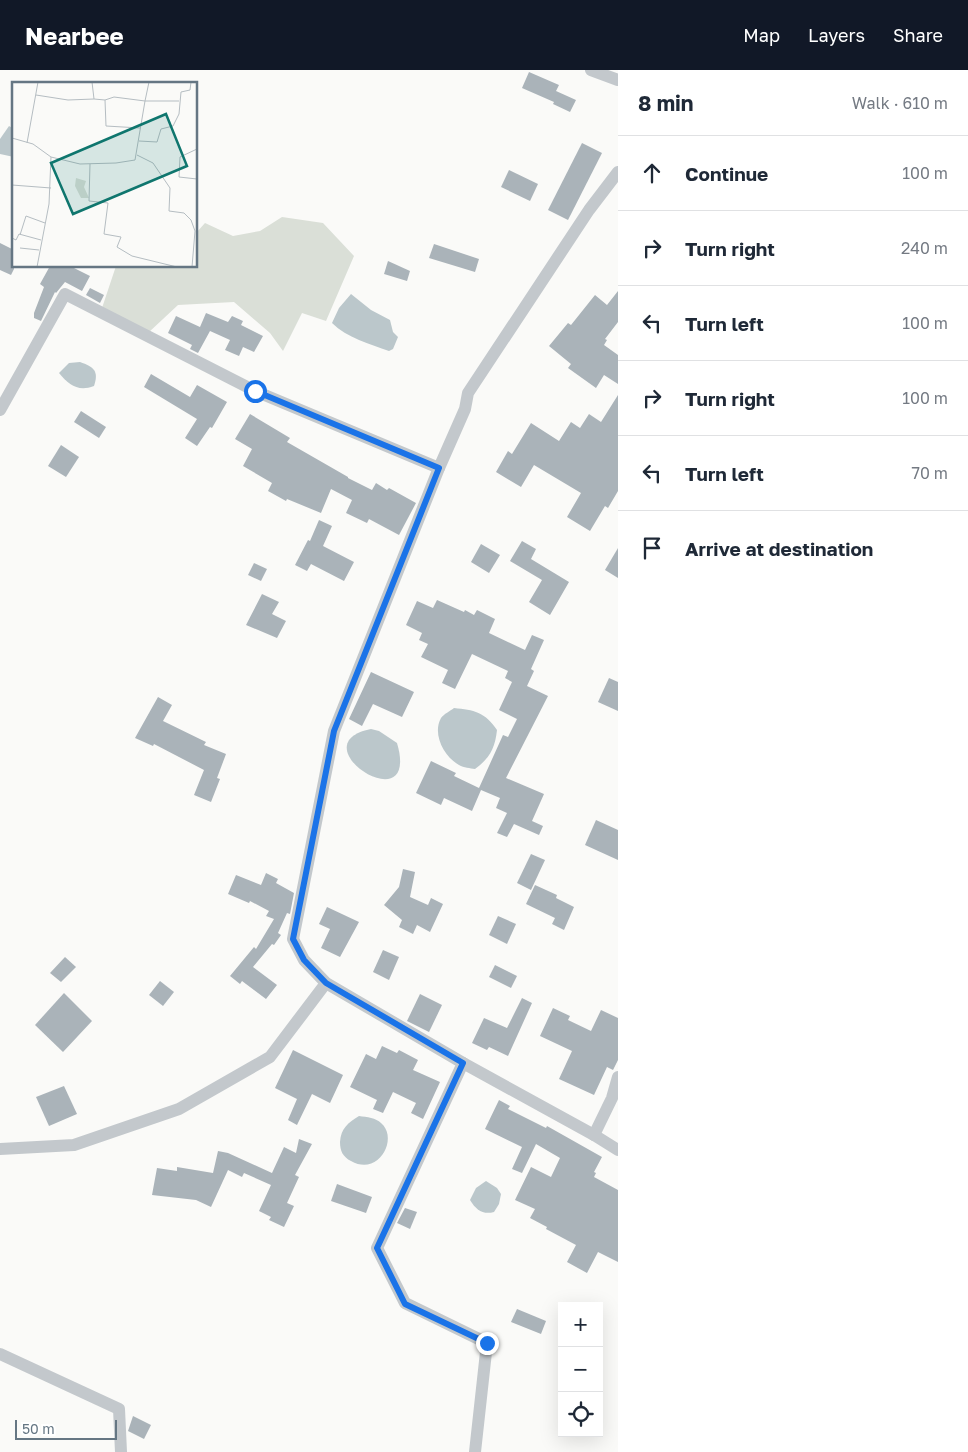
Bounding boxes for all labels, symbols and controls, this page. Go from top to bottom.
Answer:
text: Nearbee [25,21,124,50]
text: Map [743,24,780,46]
text: Layers [808,24,865,46]
text: Share [893,24,943,46]
inset map [12,82,198,268]
text: 8 min [638,90,694,116]
text: Walk · 610 m [852,93,948,113]
icon: ahead [638,159,666,187]
text: Continue [685,162,768,185]
text: 100 m [902,163,948,183]
icon: right [638,234,666,262]
text: Turn right [685,237,775,260]
text: 240 m [901,238,948,258]
icon: left [638,309,666,337]
text: Turn left [685,312,764,335]
text: 100 m [902,313,948,333]
route start [244,380,267,403]
icon: right [638,384,666,412]
text: Turn right [685,387,775,410]
text: 100 m [902,388,948,408]
icon: left [638,459,666,487]
text: Turn left [685,462,764,485]
text: 70 m [911,463,948,483]
icon: arrive [638,534,666,562]
text: Arrive at destination [685,537,873,560]
map controls [558,1302,603,1437]
button: + [558,1302,603,1347]
route end [476,1332,499,1355]
button: − [558,1347,603,1392]
button: locate [558,1392,603,1437]
scale bar [15,1417,118,1440]
text: 50 m [22,1420,55,1437]

